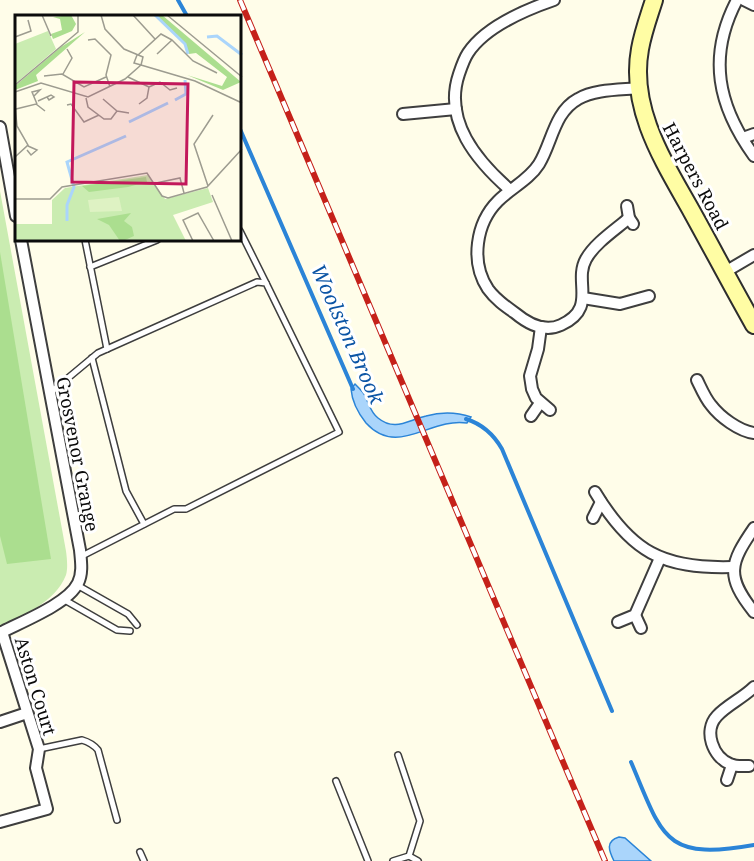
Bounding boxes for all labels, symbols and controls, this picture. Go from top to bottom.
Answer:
inset map [15,15,242,242]
street label: Harpers Road [658,118,734,234]
water label: Woolston Brook [305,260,391,409]
street label: Grosvenor Grange [51,375,105,533]
street label: Aston Court [10,634,62,738]

